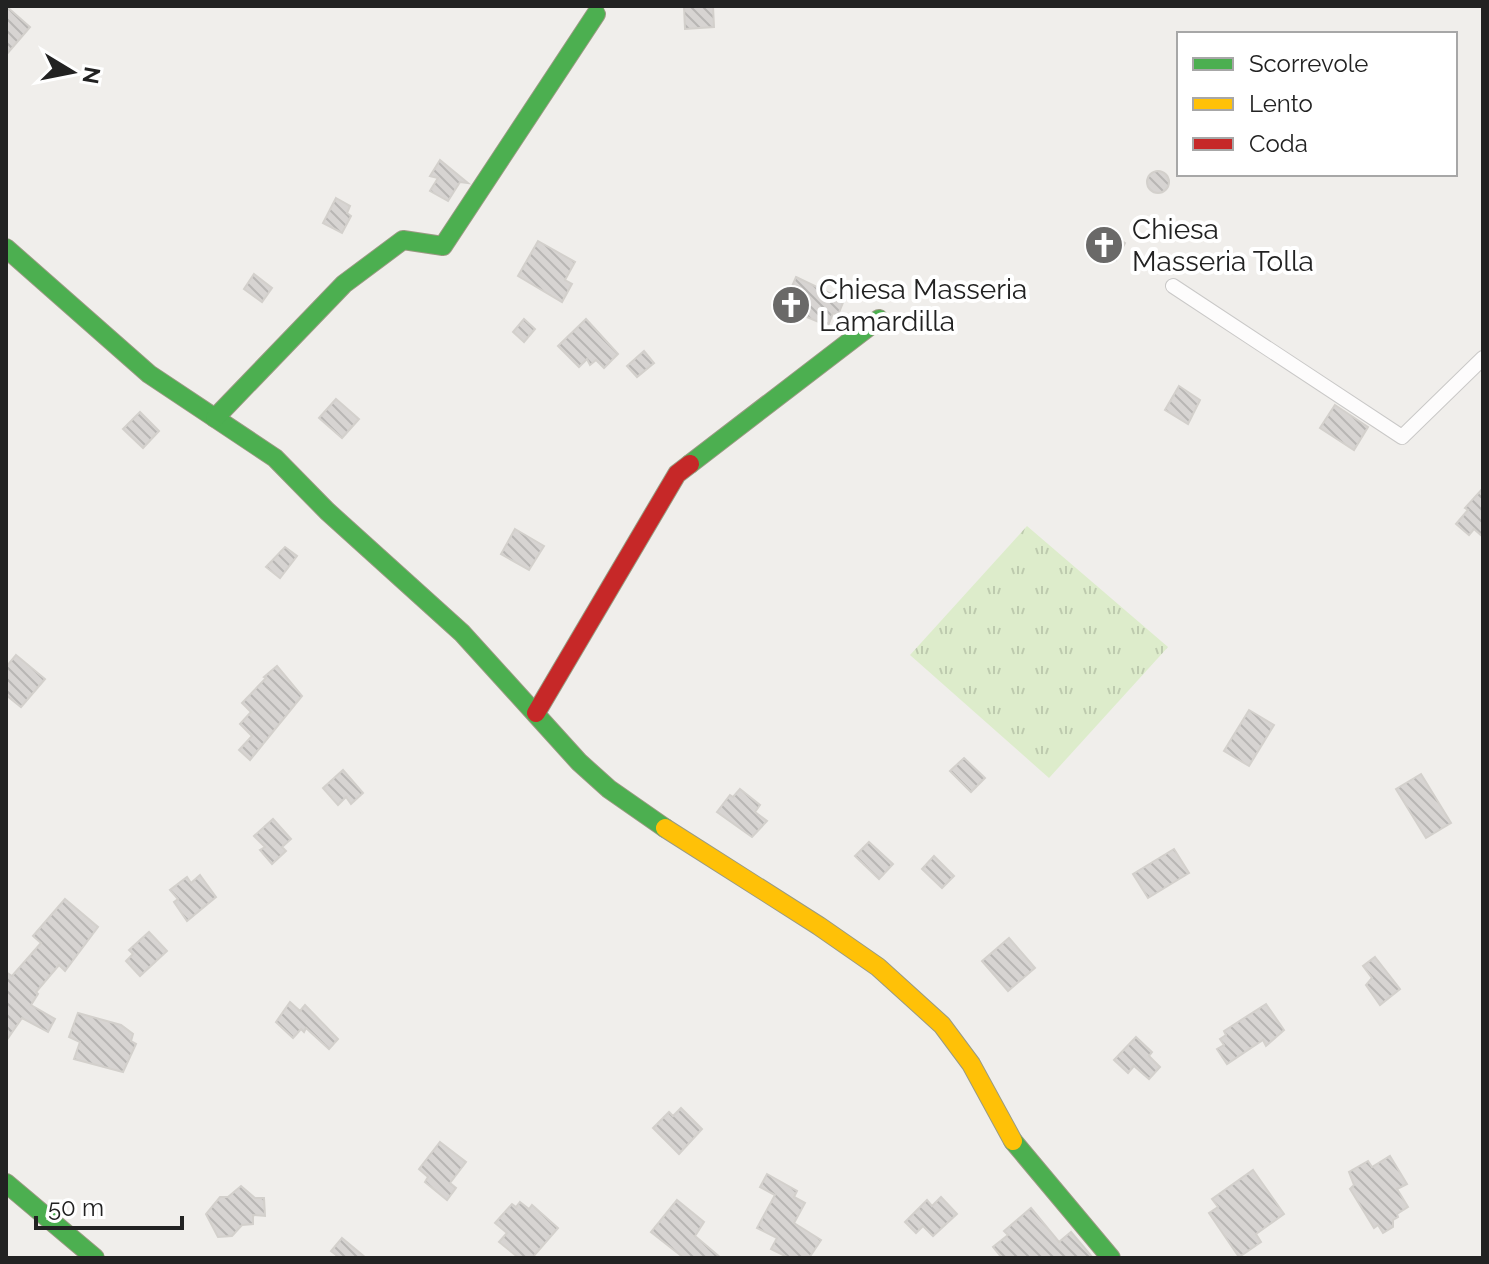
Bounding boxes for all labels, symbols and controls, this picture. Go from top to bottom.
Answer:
north arrow [32,32,112,112]
legend [1177,32,1457,176]
text: Scorrevole [1249,49,1368,78]
text: N [77,65,106,86]
text: Lento [1249,89,1313,118]
text: Coda [1249,129,1308,158]
place label: Chiesa Masseria Tolla [1132,213,1314,278]
church icon: Chiesa Masseria Tolla [1083,224,1125,266]
place label: Chiesa Masseria Lamardilla [819,273,1027,338]
church icon: Chiesa Masseria Lamardilla [770,284,812,326]
scale bar [36,1180,182,1230]
text: 50 m [48,1193,104,1222]

